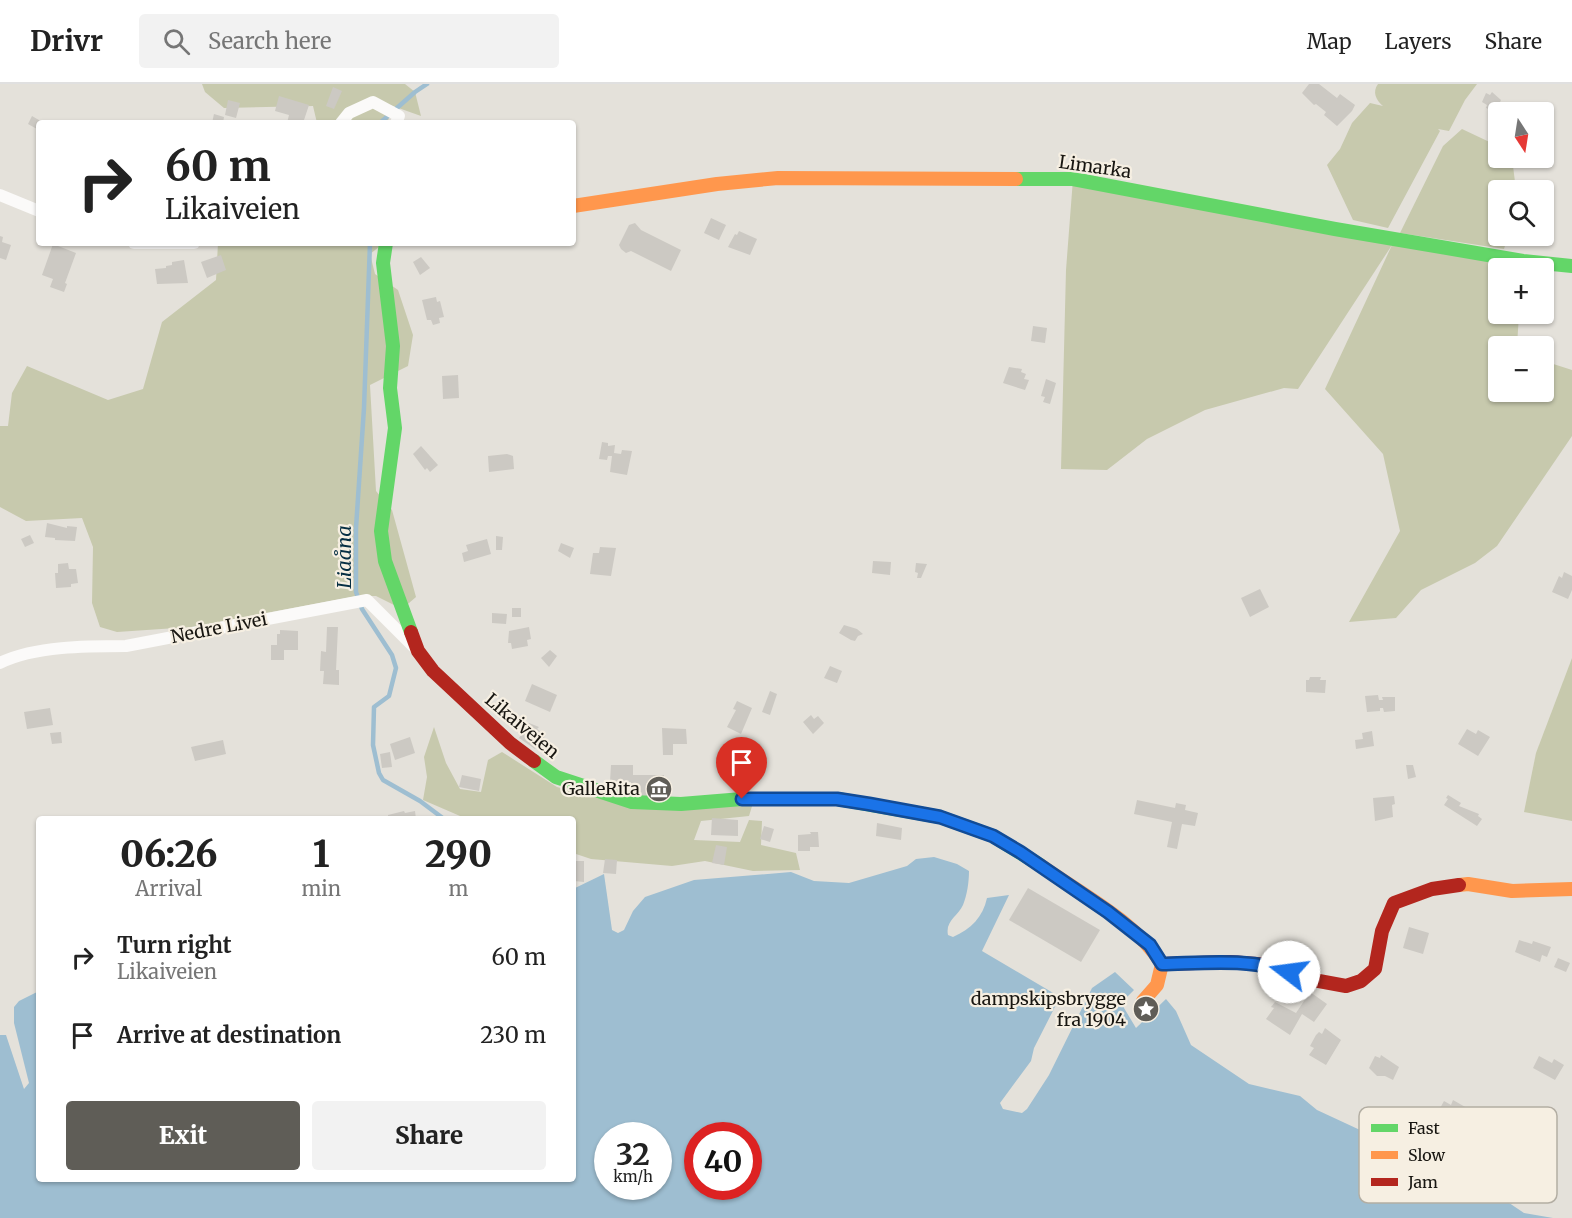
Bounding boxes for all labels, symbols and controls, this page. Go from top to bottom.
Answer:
search box [139,14,559,68]
text: Drivr [30,23,103,59]
icon: search [160,25,193,58]
text: Search here [208,27,331,55]
text: Map [1307,28,1352,55]
text: Layers [1385,28,1452,55]
text: Share [1485,28,1542,55]
north arrow [1488,102,1554,168]
map controls [1488,102,1554,402]
text: 60 m [165,140,271,192]
icon: right [66,144,144,222]
street label: Limarka [1057,150,1133,183]
button: search [1488,180,1554,246]
text: Likaiveien [165,192,300,226]
button: + [1488,258,1554,324]
button: − [1488,336,1554,402]
water label: Liaåna [331,525,356,589]
street label: Nedre Livei [169,607,269,648]
street label: Likaiveien [480,688,564,763]
pin [716,737,767,799]
icon: arrive [725,746,758,779]
museum icon: GalleRita [644,774,674,804]
place label: GalleRita [562,777,640,800]
text: 06:26 [120,832,217,877]
text: 1 [313,832,330,877]
text: 290 [425,832,492,877]
text: Arrival [135,876,202,901]
text: min [301,876,341,901]
text: m [449,876,468,901]
text: Turn right [117,931,231,959]
position arrow [1257,940,1321,1004]
icon: right [66,941,99,974]
text: 60 m [492,943,546,971]
text: Likaiveien [117,959,217,984]
place label: dampskipsbrygge fra 1904 [971,987,1126,1031]
place icon: dampskipsbrygge fra 1904 [1131,994,1161,1024]
icon: arrive [66,1019,99,1052]
text: Arrive at destination [117,1021,341,1049]
text: 230 m [480,1021,546,1049]
button: Exit [66,1101,300,1170]
button: Share [312,1101,546,1170]
legend [1359,1107,1557,1203]
text: Fast [1408,1118,1441,1138]
speed limit sign: 40 [684,1122,762,1200]
text: 32 [616,1135,650,1173]
text: Slow [1408,1145,1446,1165]
text: km/h [613,1167,653,1186]
text: Jam [1407,1172,1438,1192]

